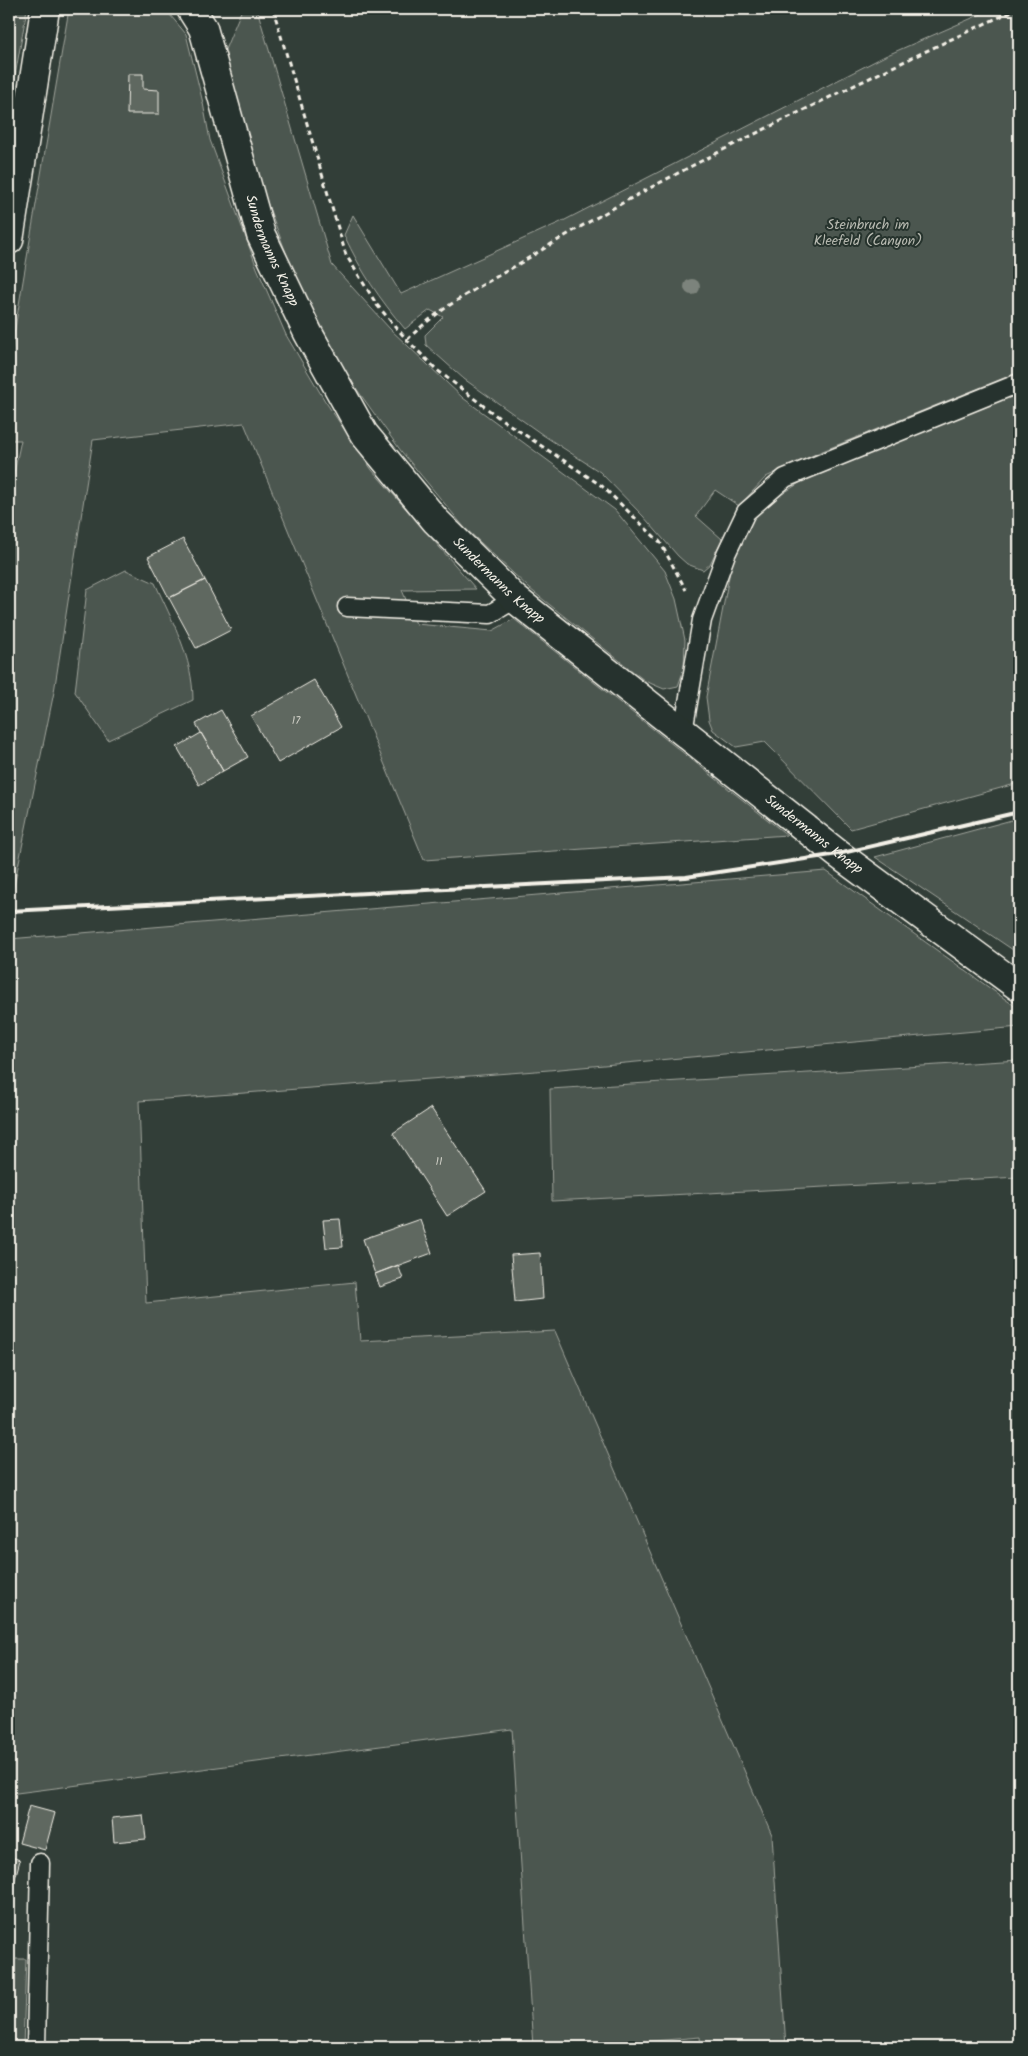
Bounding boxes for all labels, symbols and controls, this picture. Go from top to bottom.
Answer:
street label: Sundermanns Knapp [239,192,305,311]
park label: Steinbruch im Kleefeld (Canyon) [814,214,922,252]
street label: Sundermanns Knapp [447,532,550,630]
house number: 17 [292,712,301,730]
street label: Sundermanns Knapp [760,789,868,880]
house number: 11 [436,1153,442,1171]

